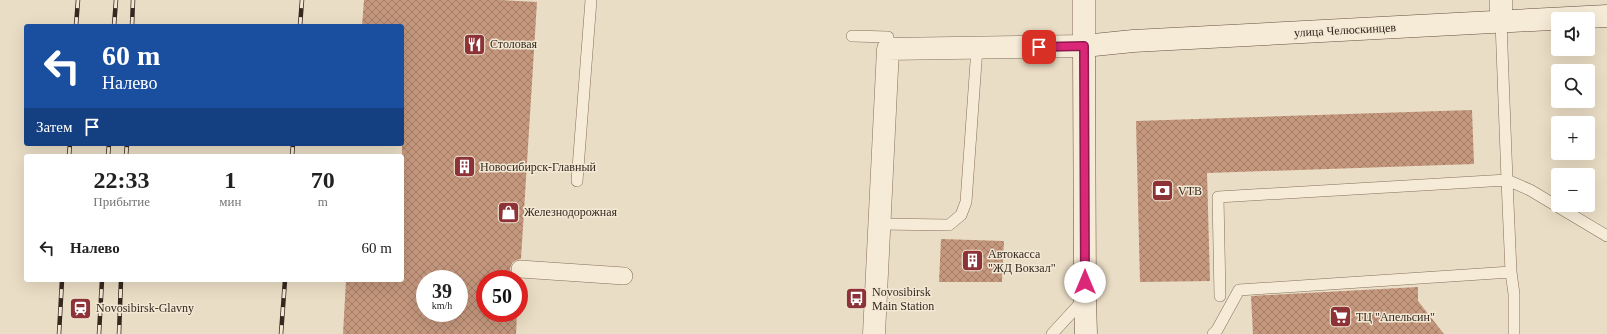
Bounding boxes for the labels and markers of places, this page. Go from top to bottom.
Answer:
pin [1022,30,1056,64]
restaurant icon: Столовая [462,31,488,57]
place label: Столовая [490,37,538,51]
building icon: Новосибирск-Главный [451,154,477,180]
place label: Новосибирск-Главный [480,160,596,174]
bank icon: VTB [1150,178,1176,204]
place label: VTB [1178,184,1202,198]
shop icon: Железнодорожная [495,199,521,225]
place label: Железнодорожная [524,205,618,219]
place label: Автокасса "ЖД Вокзал" [988,247,1056,275]
building icon: Автокасса "ЖД Вокзал" [959,248,985,274]
place label: Novosibirsk Main Station [872,285,934,313]
bus stop icon: Novosibirsk Main Station [844,286,870,312]
station icon: Novosibirsk-Glavny [67,295,93,321]
place label: Novosibirsk-Glavny [96,301,194,315]
supermarket icon: ТЦ "Апельсин" [1328,304,1354,330]
place label: ТЦ "Апельсин" [1356,310,1435,324]

